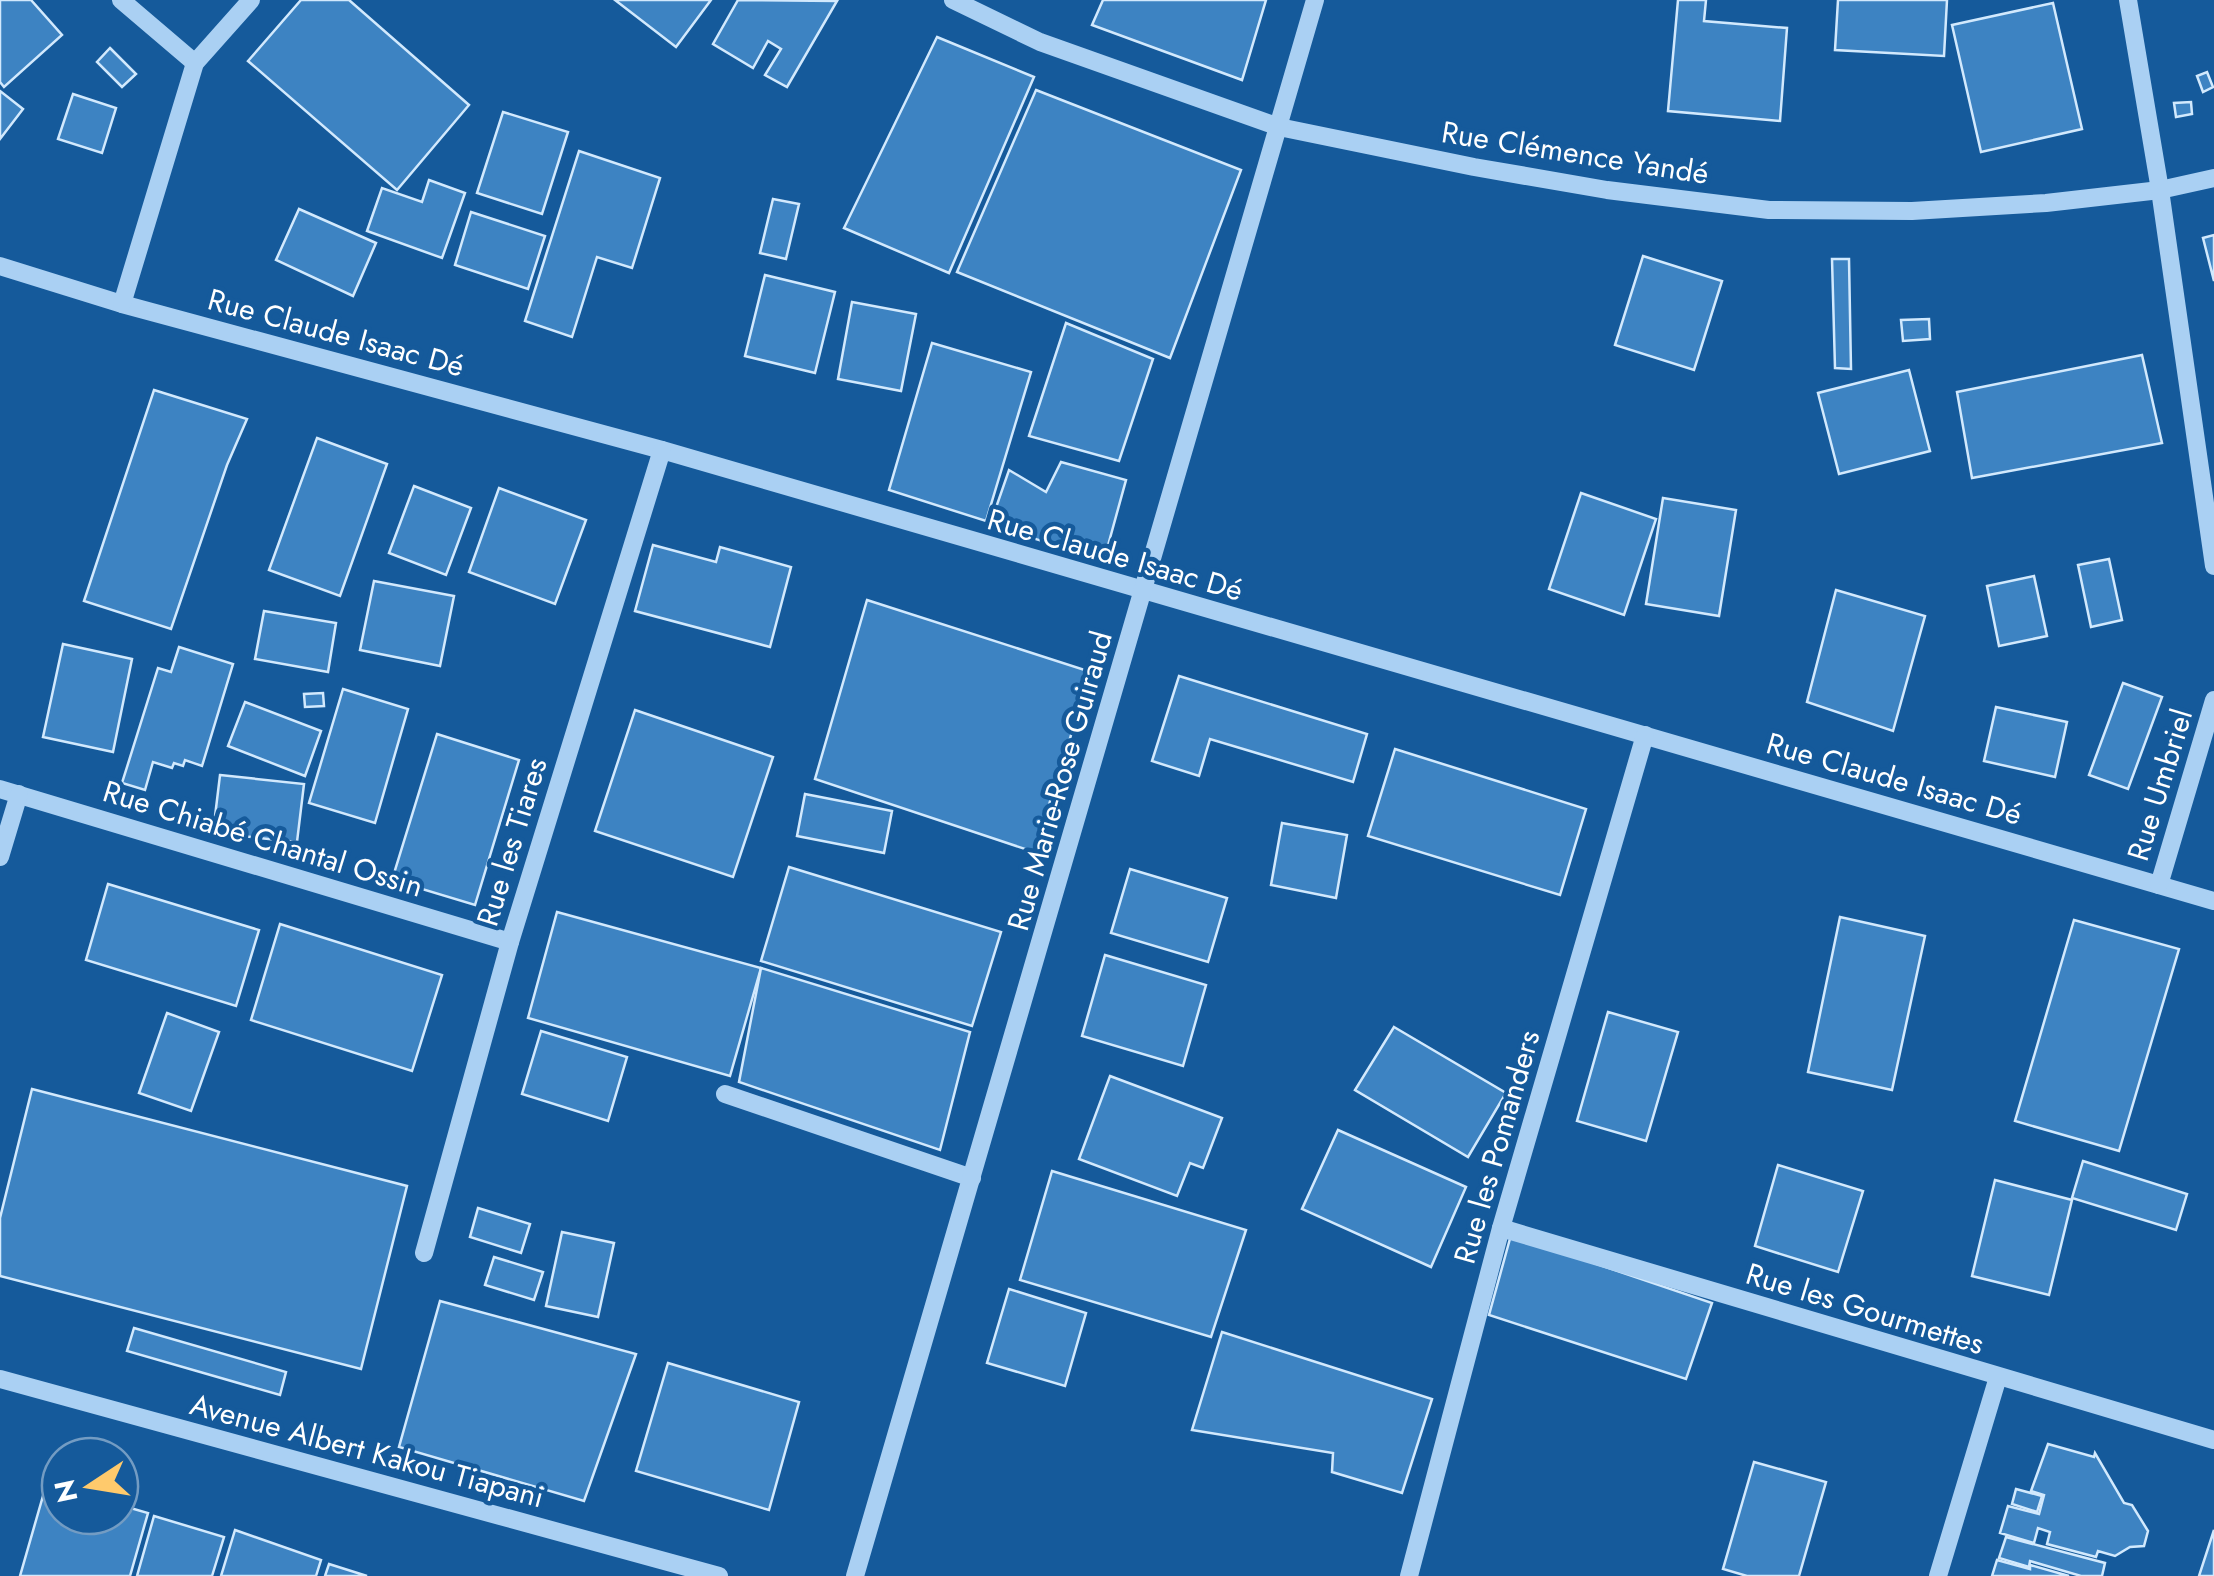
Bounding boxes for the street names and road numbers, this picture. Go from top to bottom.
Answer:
street label: Rue Clémence Yandé [1438,110,1712,195]
street label: Rue Claude Isaac Dé [203,278,469,387]
street label: Rue Claude Isaac Dé [982,498,1248,612]
street label: Rue Marie-Rose Guiraud [996,626,1123,936]
street label: Rue Umbriel [2116,704,2203,866]
street label: Rue Claude Isaac Dé [1761,722,2027,836]
street label: Rue les Tiares [466,752,558,931]
street label: Rue Chiabé Chantal Ossin [98,769,428,908]
street label: Rue les Pomanders [1443,1025,1550,1269]
street label: Rue les Gourmettes [1741,1252,1989,1365]
street label: Avenue Albert Kakou Tiapani [185,1383,549,1518]

